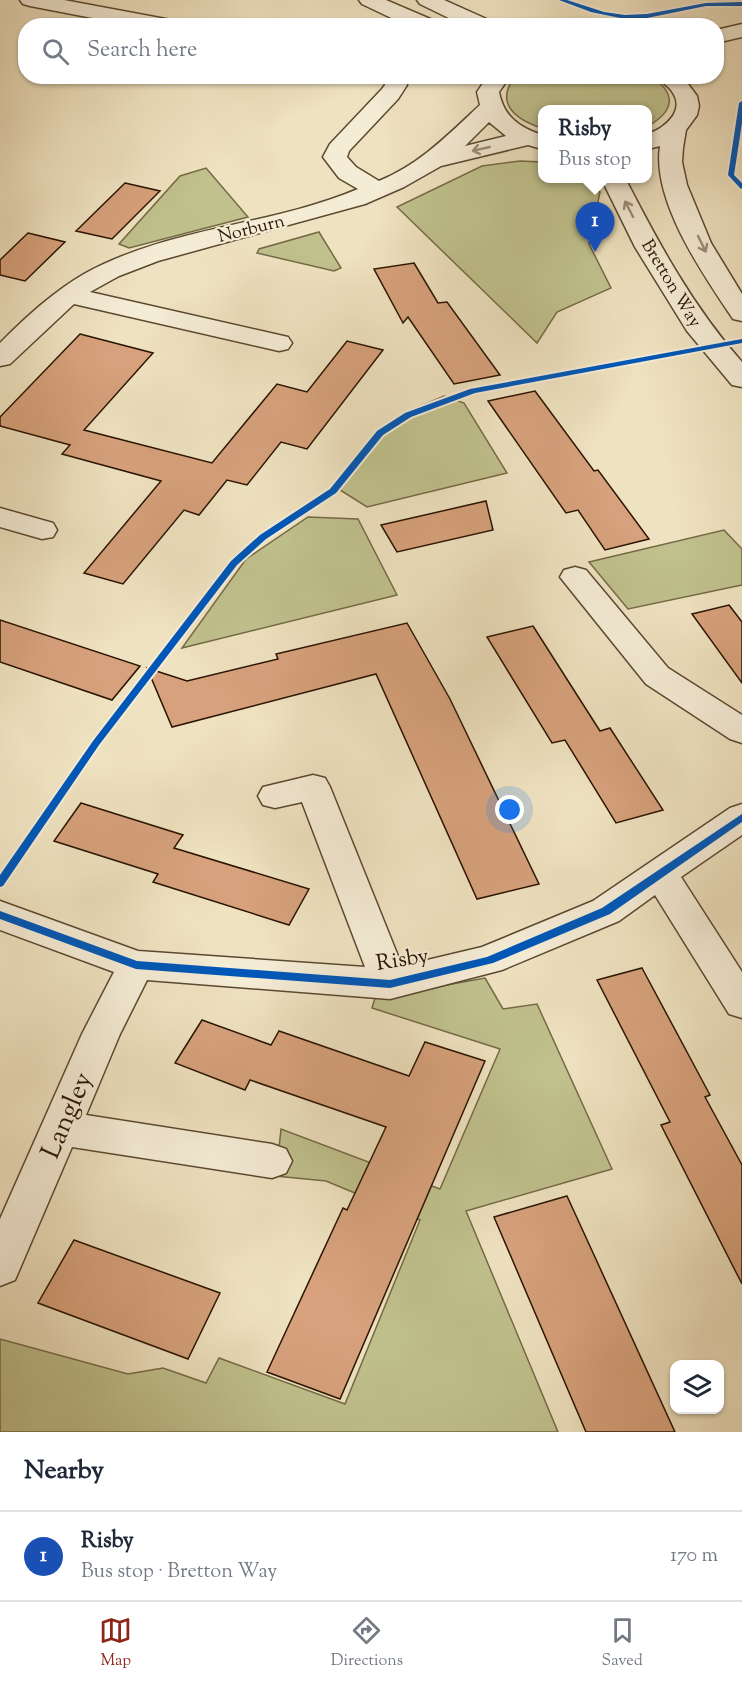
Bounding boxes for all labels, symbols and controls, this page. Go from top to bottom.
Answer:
search box [18,18,724,84]
icon: search [39,35,72,68]
text: Search here [87,35,197,67]
popup [538,105,652,183]
text: Risby [559,114,611,146]
one-way arrow [472,144,491,156]
text: Bus stop [559,146,631,175]
one-way arrow [623,200,634,218]
pin: 1 [576,202,614,252]
street label: Norburn [215,209,288,251]
street label: Bretton Way [634,235,707,333]
one-way arrow [696,235,708,253]
your location [495,795,524,824]
street label: Risby [374,941,431,981]
street label: Langley [33,1067,104,1165]
map controls [670,1360,724,1414]
button: layers [670,1360,724,1414]
text: Nearby [24,1453,104,1490]
text: Risby [81,1526,134,1558]
text: 1 [40,1542,47,1571]
text: 170 m [670,1542,718,1571]
text: Bus stop · Bretton Way [81,1558,277,1587]
tab: Map [99,1614,132,1673]
tab: Directions [331,1614,403,1673]
tab: Saved [602,1614,643,1673]

